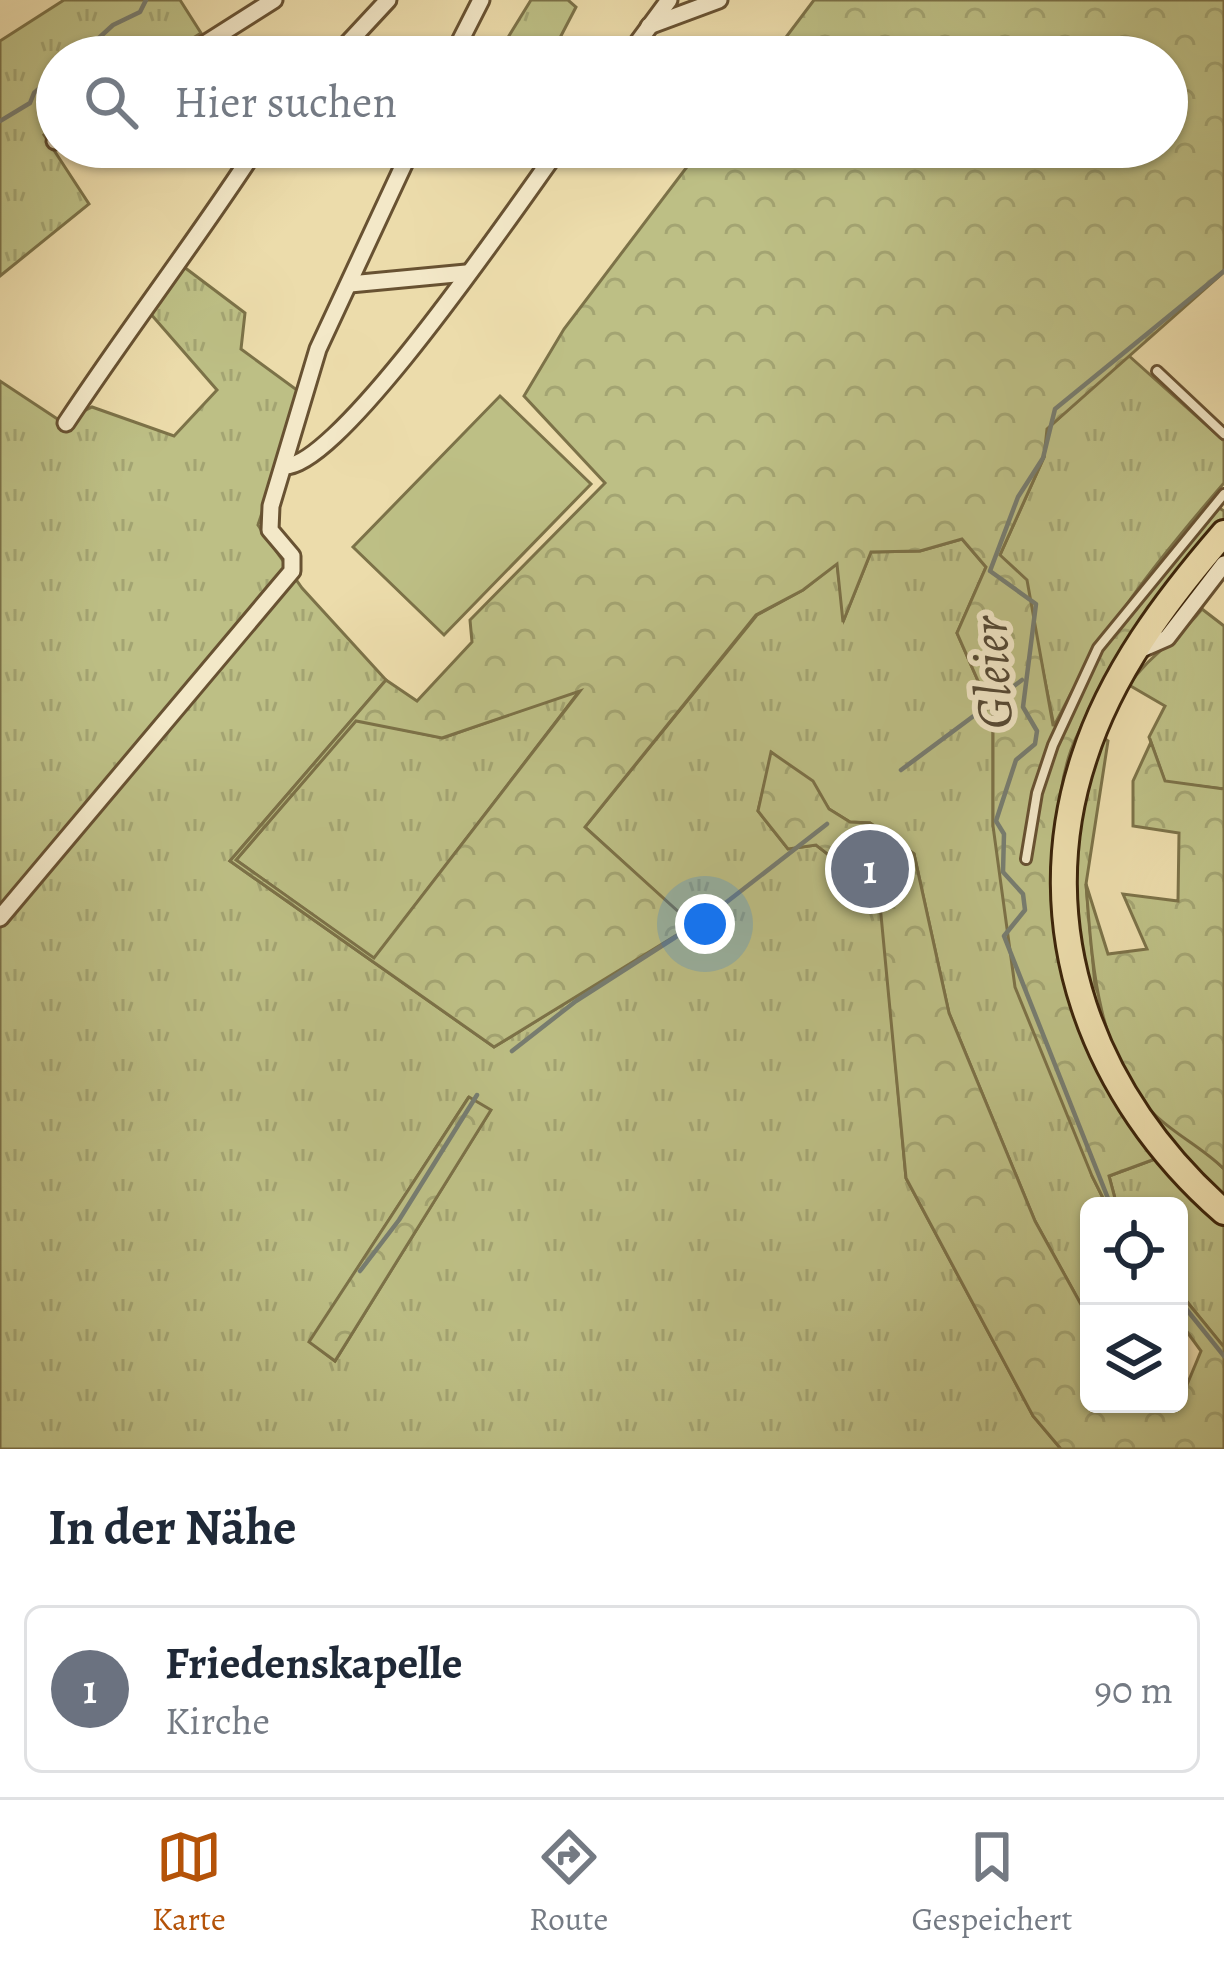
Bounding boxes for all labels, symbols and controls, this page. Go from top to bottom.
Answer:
search box [36,36,1188,168]
icon: search [78,69,144,135]
text: Hier suchen [174,71,397,133]
water label: Gleier [954,613,1030,731]
pin: 1 [831,824,909,914]
your location [675,894,735,954]
map controls [1080,1197,1188,1413]
button: locate [1080,1197,1188,1305]
button: layers [1080,1305,1188,1413]
text: In der Nähe [48,1492,297,1562]
text: Friedenskapelle [165,1632,463,1694]
text: 1 [83,1663,97,1716]
text: 90 m [1094,1663,1173,1716]
text: Kirche [165,1694,270,1747]
tab: Karte [152,1824,226,1941]
tab: Route [529,1824,608,1941]
tab: Gespeichert [911,1824,1072,1941]

